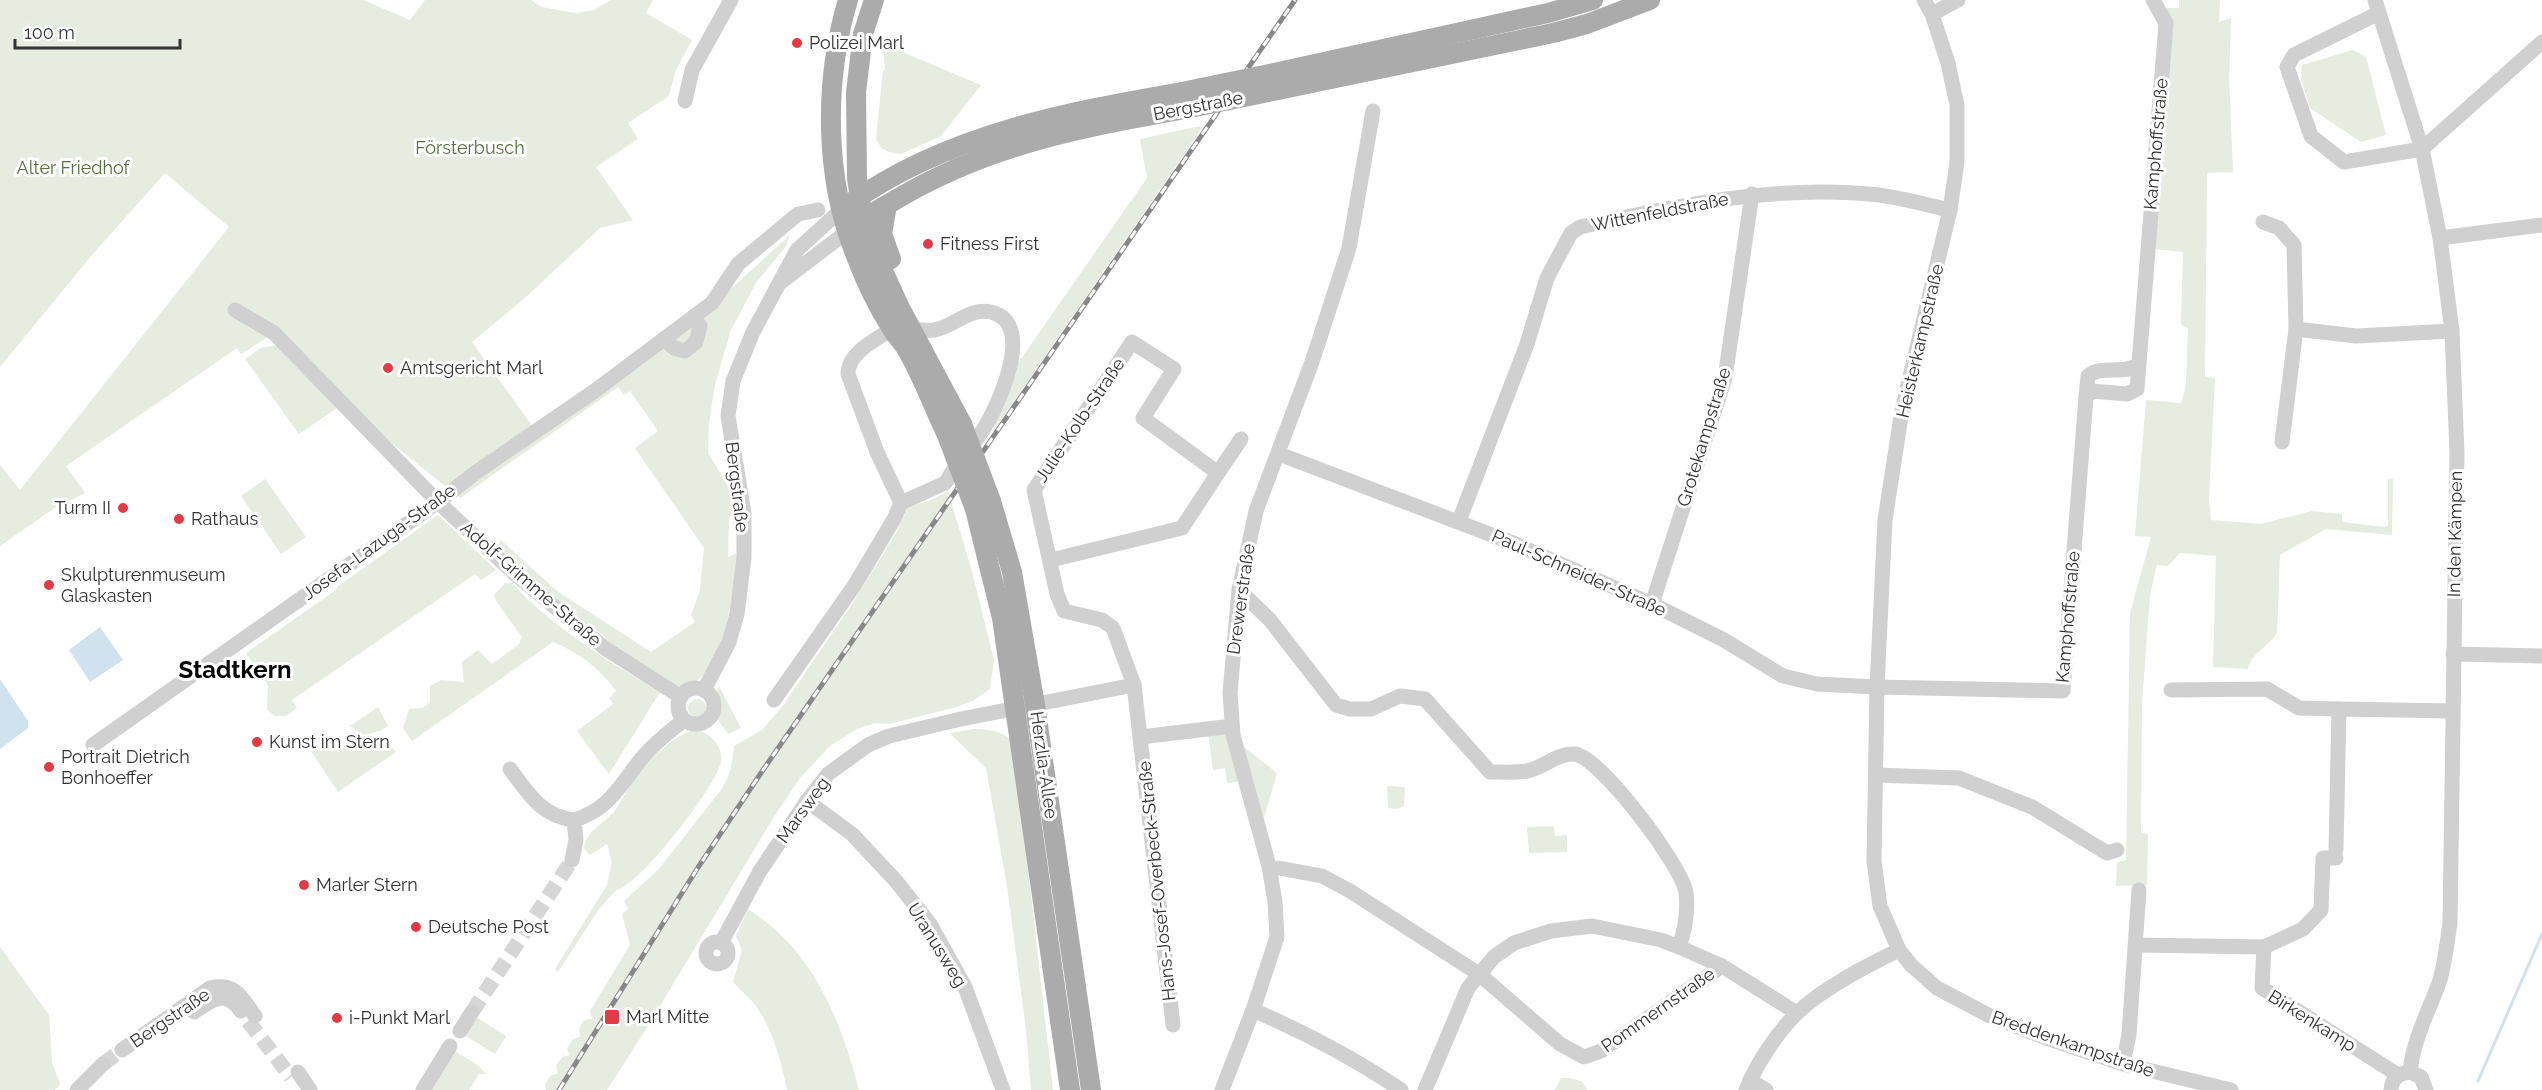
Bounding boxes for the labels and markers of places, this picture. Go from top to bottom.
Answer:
place label: Polizei Marl [809,32,904,53]
marker: Polizei Marl [790,36,804,50]
place label: Fitness First [940,233,1039,254]
marker: Fitness First [921,237,935,251]
place label: Amtsgericht Marl [400,357,543,378]
marker: Amtsgericht Marl [381,361,395,375]
place label: Turm II [54,497,111,518]
marker: Turm II [116,501,130,515]
place label: Rathaus [191,508,258,529]
marker: Rathaus [172,512,186,526]
place label: Skulpturenmuseum Glaskasten [61,564,226,606]
marker: Skulpturenmuseum Glaskasten [42,578,56,592]
place label: Kunst im Stern [269,731,390,752]
marker: Kunst im Stern [250,735,264,749]
place label: Portrait Dietrich Bonhoeffer [61,746,190,788]
marker: Portrait Dietrich Bonhoeffer [42,760,56,774]
place label: Marler Stern [316,874,418,895]
marker: Marler Stern [297,878,311,892]
place label: Deutsche Post [428,916,549,937]
marker: Deutsche Post [409,920,423,934]
place label: Marl Mitte [626,1006,709,1027]
place label: i-Punkt Marl [349,1007,450,1028]
marker: Marl Mitte [603,1008,621,1026]
marker: i-Punkt Marl [330,1011,344,1025]

